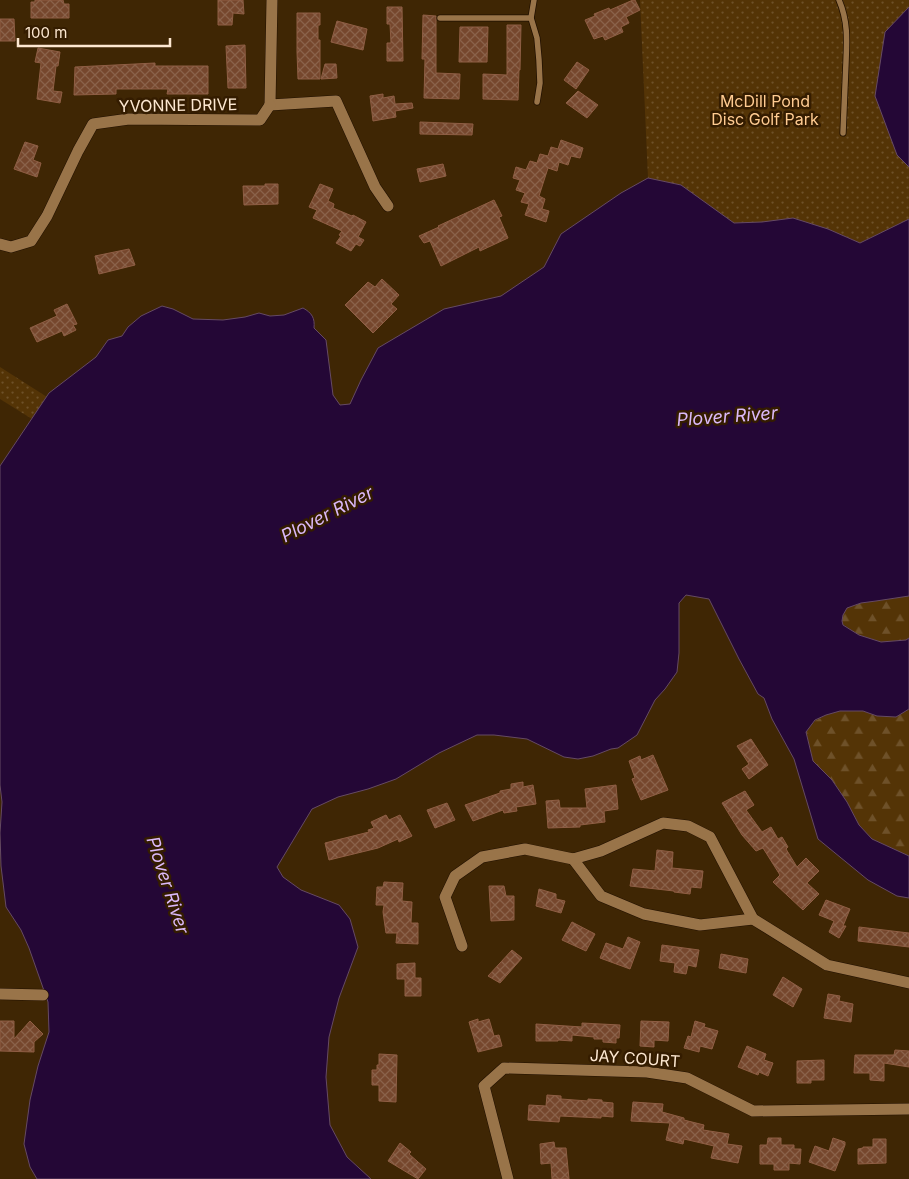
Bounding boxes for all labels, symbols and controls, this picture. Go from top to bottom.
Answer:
scale bar [18,15,170,47]
text: 100 m [25,23,67,42]
park label: McDill Pond Disc Golf Park [711,91,819,129]
street label: YVONNE DRIVE [119,94,237,116]
water label: Plover River [676,402,779,430]
water label: Plover River [277,481,378,546]
water label: Plover River [142,834,194,937]
street label: JAY COURT [589,1045,681,1071]

